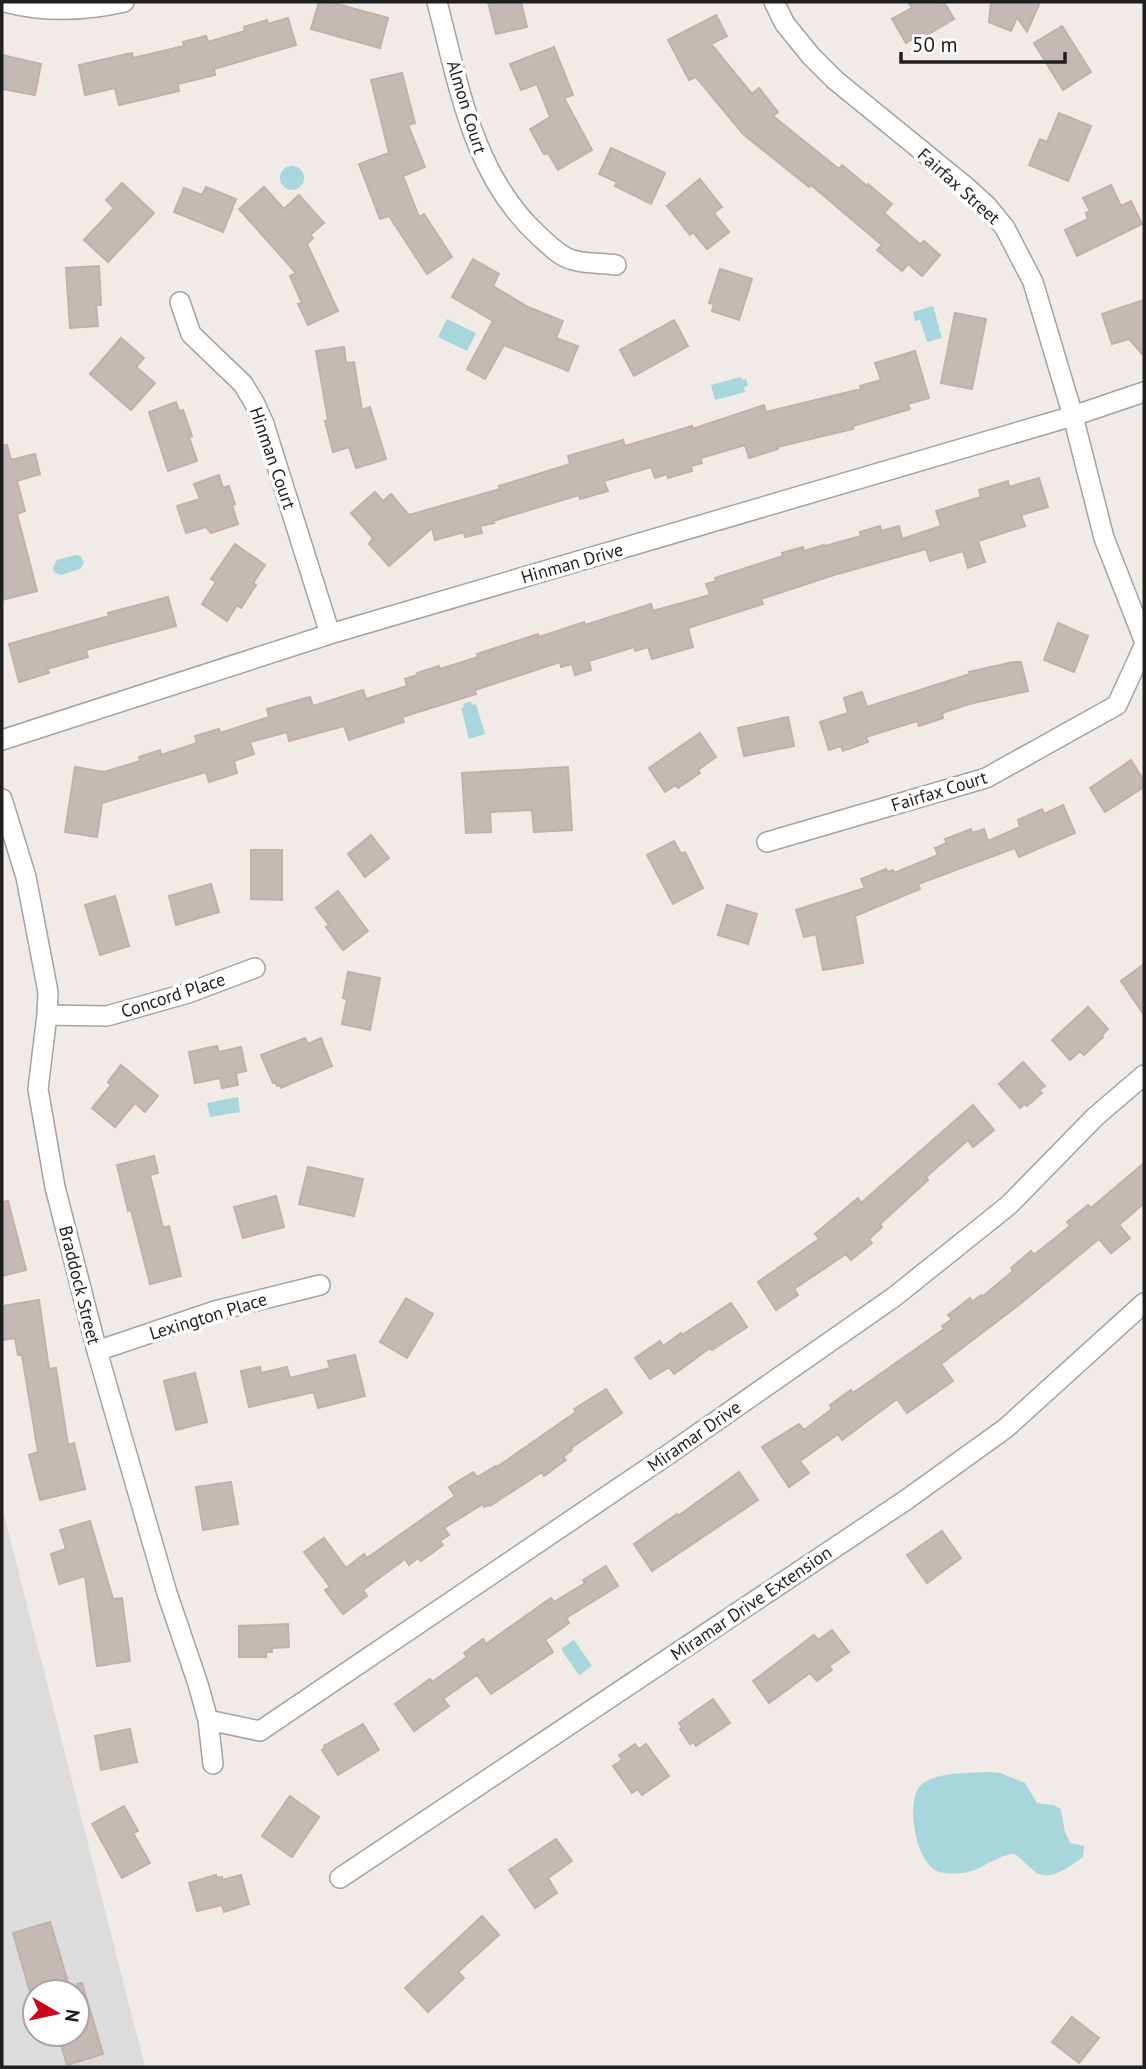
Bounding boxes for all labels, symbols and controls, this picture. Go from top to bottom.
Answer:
scale bar [901,21,1066,65]
text: 50 m [912,31,958,58]
street label: Almon Court [442,58,492,156]
street label: Fairfax Street [913,143,1005,229]
street label: Hinman Court [245,404,301,512]
street label: Hinman Drive [518,537,626,589]
street label: Fairfax Court [888,766,990,816]
street label: Concord Place [118,967,228,1023]
street label: Braddock Street [54,1223,106,1347]
street label: Lexington Place [146,1287,270,1345]
street label: Miramar Drive [643,1395,745,1477]
street label: Miramar Drive Extension [666,1541,836,1665]
north arrow [21,1978,91,2048]
text: N [60,2008,86,2024]

